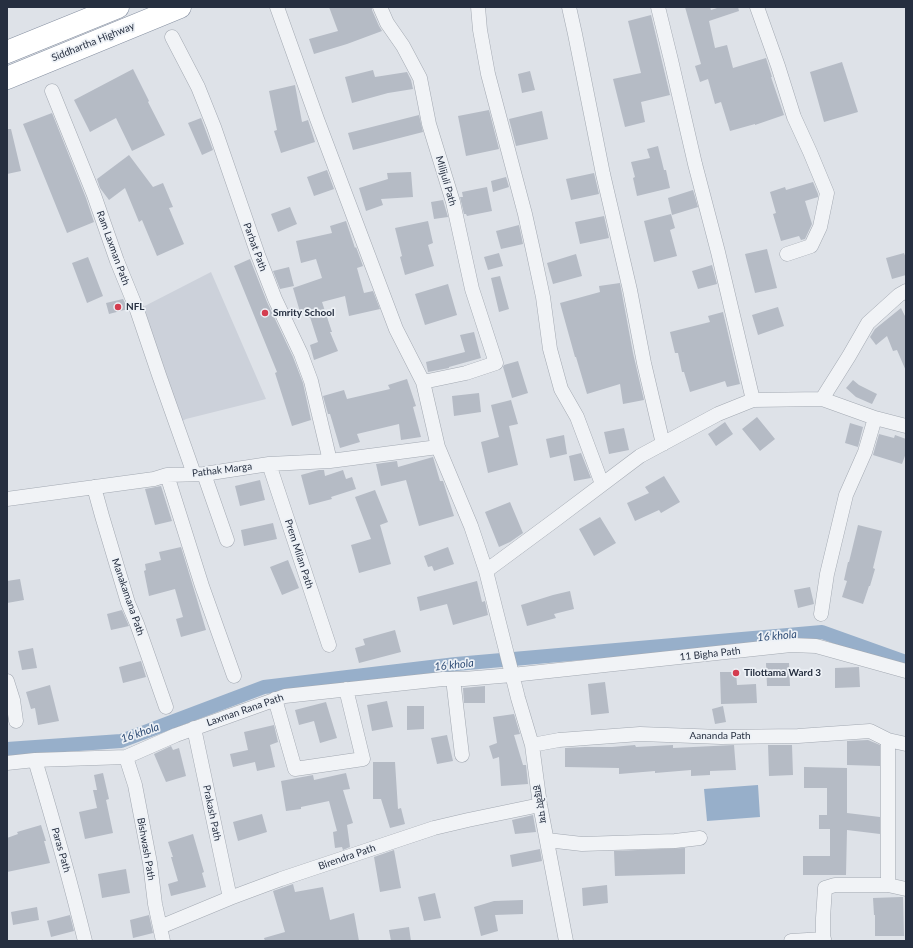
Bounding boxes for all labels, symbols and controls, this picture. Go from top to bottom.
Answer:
street label: Siddhartha Highway [50,20,136,64]
street label: Milijuli Path [433,155,459,207]
street label: Ram Laxman Path [94,209,132,287]
street label: Parbat Path [241,221,269,273]
place label: NFL [126,301,145,313]
marker: NFL [113,302,123,312]
place label: Smrity School [273,307,334,319]
marker: Smrity School [260,308,270,318]
street label: Pathak Marga [191,460,253,480]
street label: Prem Milan Path [282,518,316,590]
street label: Manakamana Path [109,557,147,637]
water label: 16 khola [757,628,797,644]
street label: 11 Bigha Path [679,645,741,663]
water label: 16 khola [434,656,474,674]
place label: Tilottama Ward 3 [744,667,821,679]
marker: Tilottama Ward 3 [731,668,741,678]
street label: Laxman Rana Path [205,691,285,729]
water label: 16 khola [119,720,161,746]
street label: Aananda Path [690,730,750,742]
street label: Prakash Path [200,784,224,842]
street label: हाइवेए पथ [531,784,549,824]
street label: Bishwash Path [135,817,157,881]
street label: Paras Path [49,826,73,874]
street label: Birendra Path [317,842,377,872]

